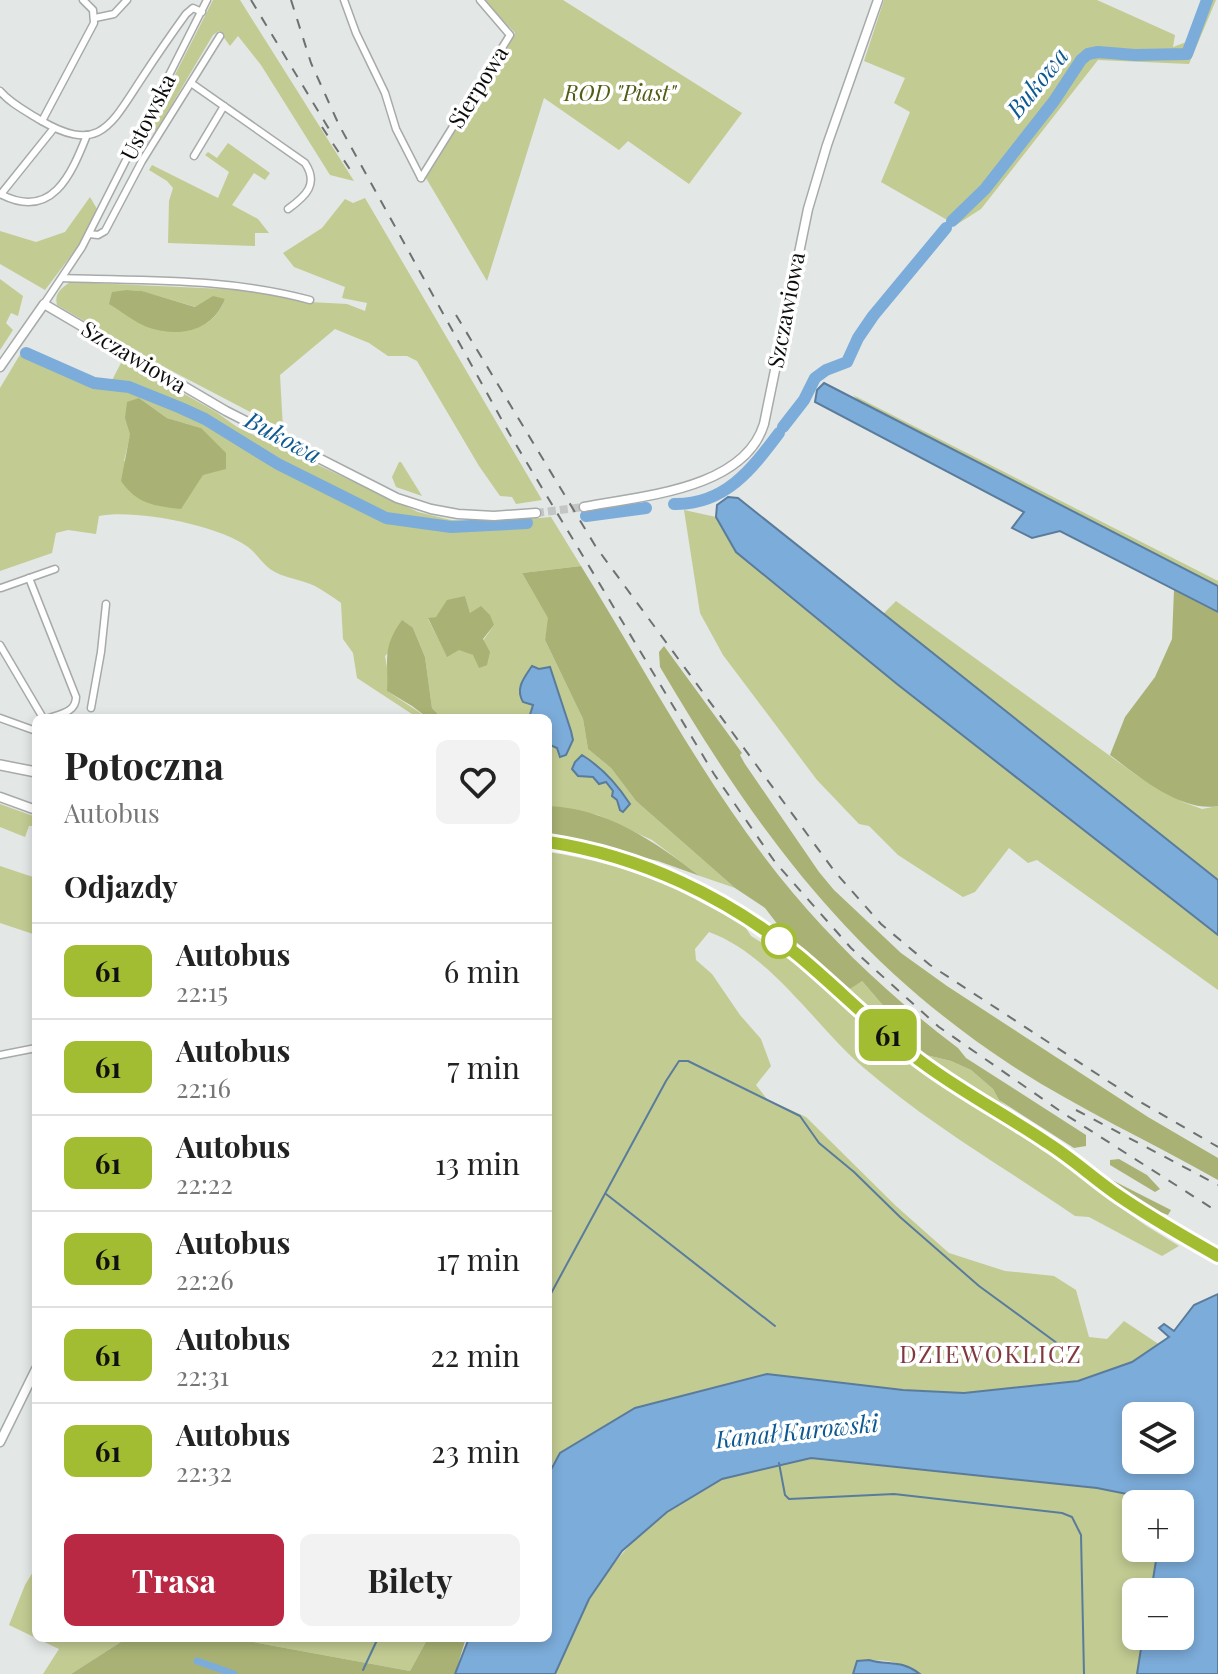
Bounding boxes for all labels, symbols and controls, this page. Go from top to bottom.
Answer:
street label: Sierpowa [440,40,514,133]
water label: Bukowa [998,40,1075,124]
street label: Ustowska [113,68,182,165]
park label: ROD "Piast" [563,77,678,107]
street label: Szczawiowa [759,249,811,370]
street label: Szczawiowa [76,313,193,399]
water label: Bukowa [239,402,328,470]
text: Potoczna [64,739,224,790]
button: heart [436,740,520,824]
text: Autobus [64,795,160,830]
text: Odjazdy [64,866,178,906]
unlabelled marker [762,924,796,958]
text: Autobus [176,934,290,974]
text: 6 min [444,951,520,991]
text: 61 [95,952,121,989]
text: 22:15 [176,974,228,1009]
line badge: 61 [852,1009,924,1061]
text: 61 [875,1016,901,1053]
text: Autobus [176,1030,290,1070]
text: 7 min [447,1047,520,1087]
text: 61 [95,1048,121,1085]
text: 22:16 [176,1070,231,1105]
text: Autobus [176,1126,290,1166]
text: 13 min [435,1143,520,1183]
text: 61 [95,1144,121,1181]
text: 22:22 [176,1166,233,1201]
text: Autobus [176,1222,290,1262]
text: 17 min [436,1239,520,1279]
text: 61 [95,1240,121,1277]
text: 22:26 [176,1262,234,1297]
text: Autobus [176,1318,290,1358]
text: 22 min [430,1335,520,1375]
text: 61 [95,1336,121,1373]
district label: DZIEWOKLICZ [899,1337,1083,1369]
text: 22:31 [176,1358,229,1393]
map controls [1122,1402,1194,1650]
button: layers [1122,1402,1194,1474]
water label: Kanał Kurowski [713,1405,881,1455]
text: Autobus [176,1414,290,1454]
text: 23 min [431,1431,520,1471]
text: 61 [95,1432,121,1469]
text: 22:32 [176,1454,232,1489]
button: + [1122,1490,1194,1562]
button: Trasa [64,1534,284,1626]
button: Bilety [300,1534,520,1626]
button: − [1122,1578,1194,1650]

